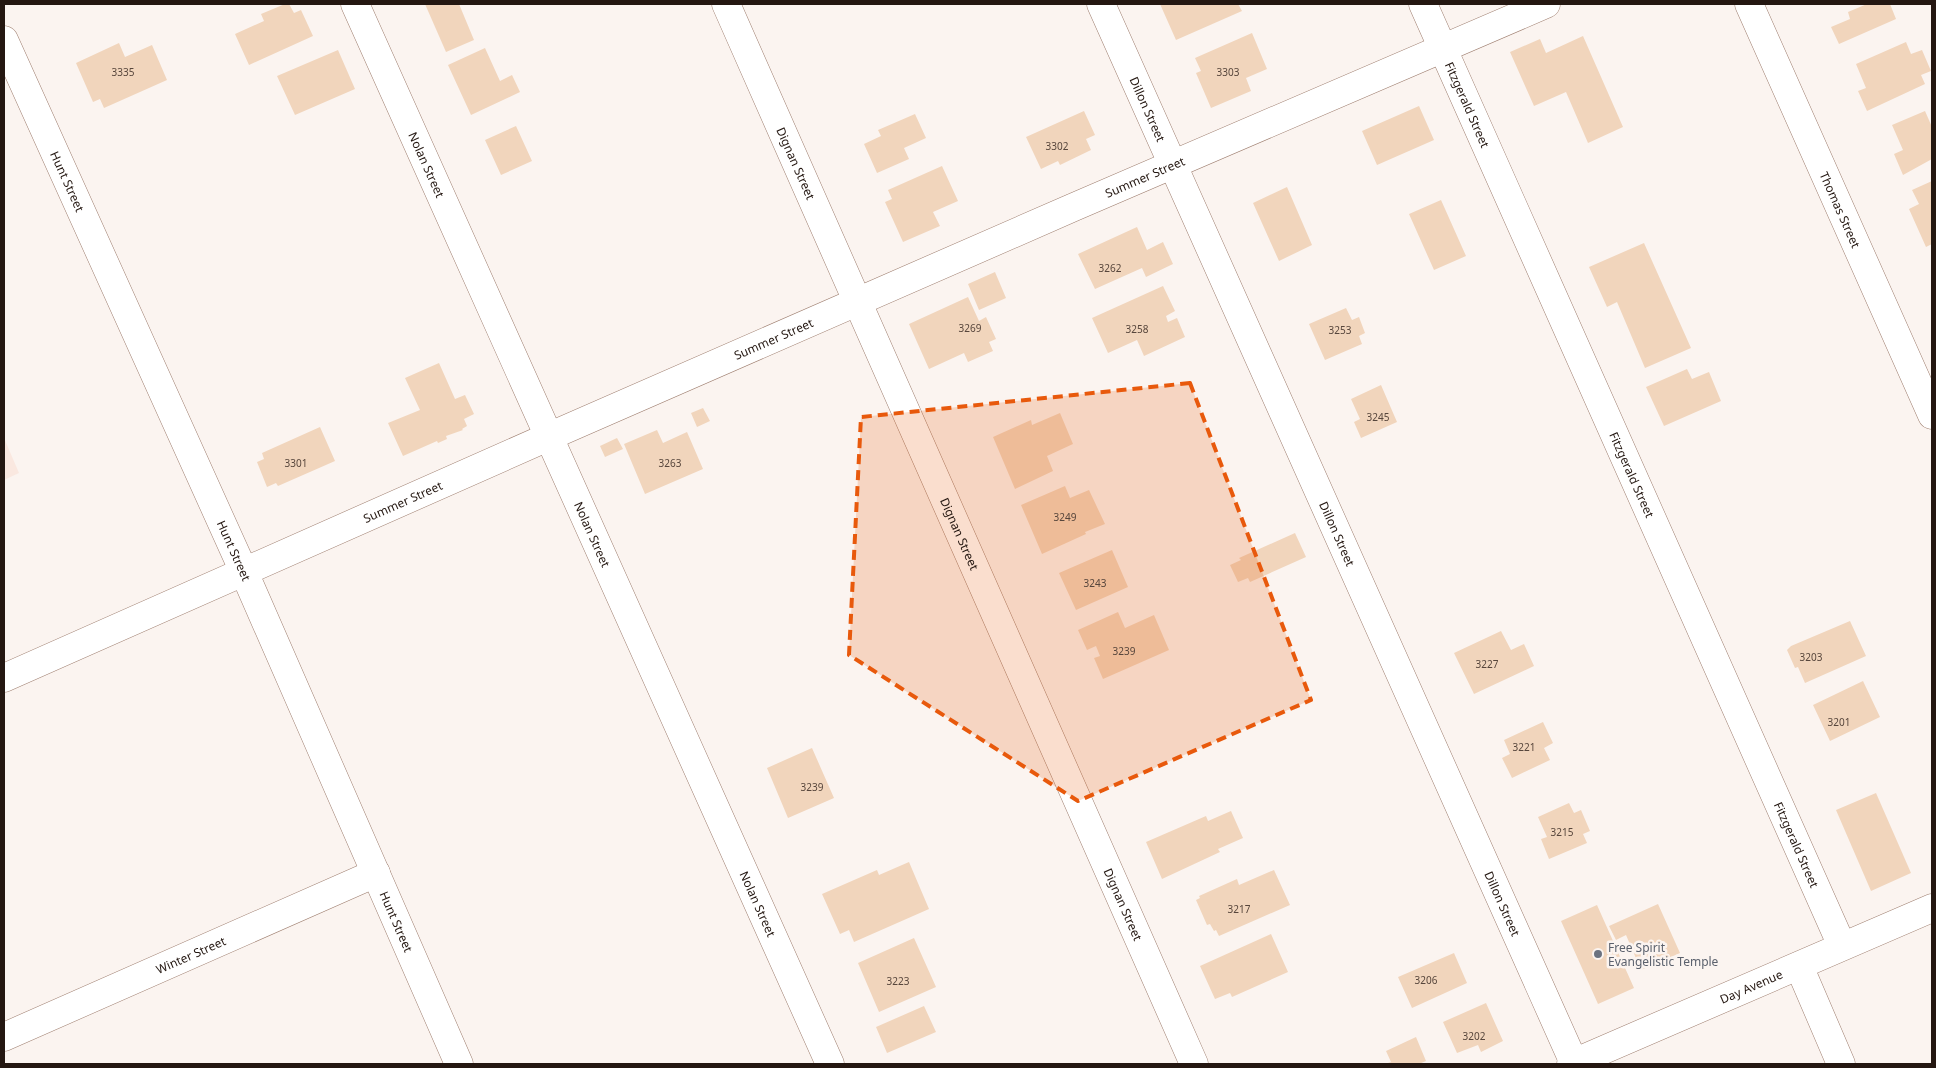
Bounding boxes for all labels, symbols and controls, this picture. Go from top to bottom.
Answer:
street label: Fitzgerald Street [1441,59,1494,151]
house number: 3335 [112,65,135,79]
house number: 3303 [1217,65,1240,79]
street label: Dillon Street [1126,74,1170,145]
street label: Dignan Street [773,124,820,203]
street label: Nolan Street [405,129,449,201]
house number: 3302 [1046,139,1069,153]
street label: Hunt Street [47,148,89,215]
street label: Summer Street [1102,152,1188,201]
street label: Thomas Street [1816,169,1865,251]
house number: 3262 [1099,261,1122,275]
street label: Summer Street [731,313,816,363]
house number: 3269 [959,321,982,335]
house number: 3258 [1126,322,1149,336]
house number: 3253 [1329,323,1352,337]
house number: 3245 [1367,410,1390,424]
street label: Fitzgerald Street [1606,429,1659,521]
house number: 3301 [285,456,307,470]
house number: 3263 [659,456,682,470]
street label: Summer Street [360,476,445,526]
street label: Dignan Street [936,495,984,573]
street label: Dillon Street [1316,498,1360,569]
street label: Nolan Street [570,499,615,570]
house number: 3249 [1054,510,1077,524]
street label: Hunt Street [213,517,256,584]
house number: 3243 [1084,576,1107,590]
house number: 3239 [1113,644,1136,658]
house number: 3203 [1800,650,1823,664]
house number: 3227 [1476,657,1499,671]
house number: 3201 [1828,715,1850,729]
house number: 3221 [1513,740,1535,754]
house number: 3239 [801,780,824,794]
street label: Fitzgerald Street [1770,799,1824,891]
house number: 3215 [1551,825,1574,839]
street label: Dignan Street [1100,865,1147,944]
street label: Nolan Street [736,868,781,940]
street label: Dillon Street [1481,868,1525,939]
street label: Hunt Street [376,888,418,955]
house number: 3217 [1228,902,1251,916]
street label: Winter Street [153,932,229,978]
place label: Free Spirit Evangelistic Temple [1608,939,1719,970]
marker: Free Spirit Evangelistic Temple [1592,948,1604,960]
street label: Day Avenue [1717,965,1785,1007]
house number: 3206 [1415,973,1438,987]
house number: 3223 [887,974,910,988]
house number: 3202 [1463,1029,1486,1043]

